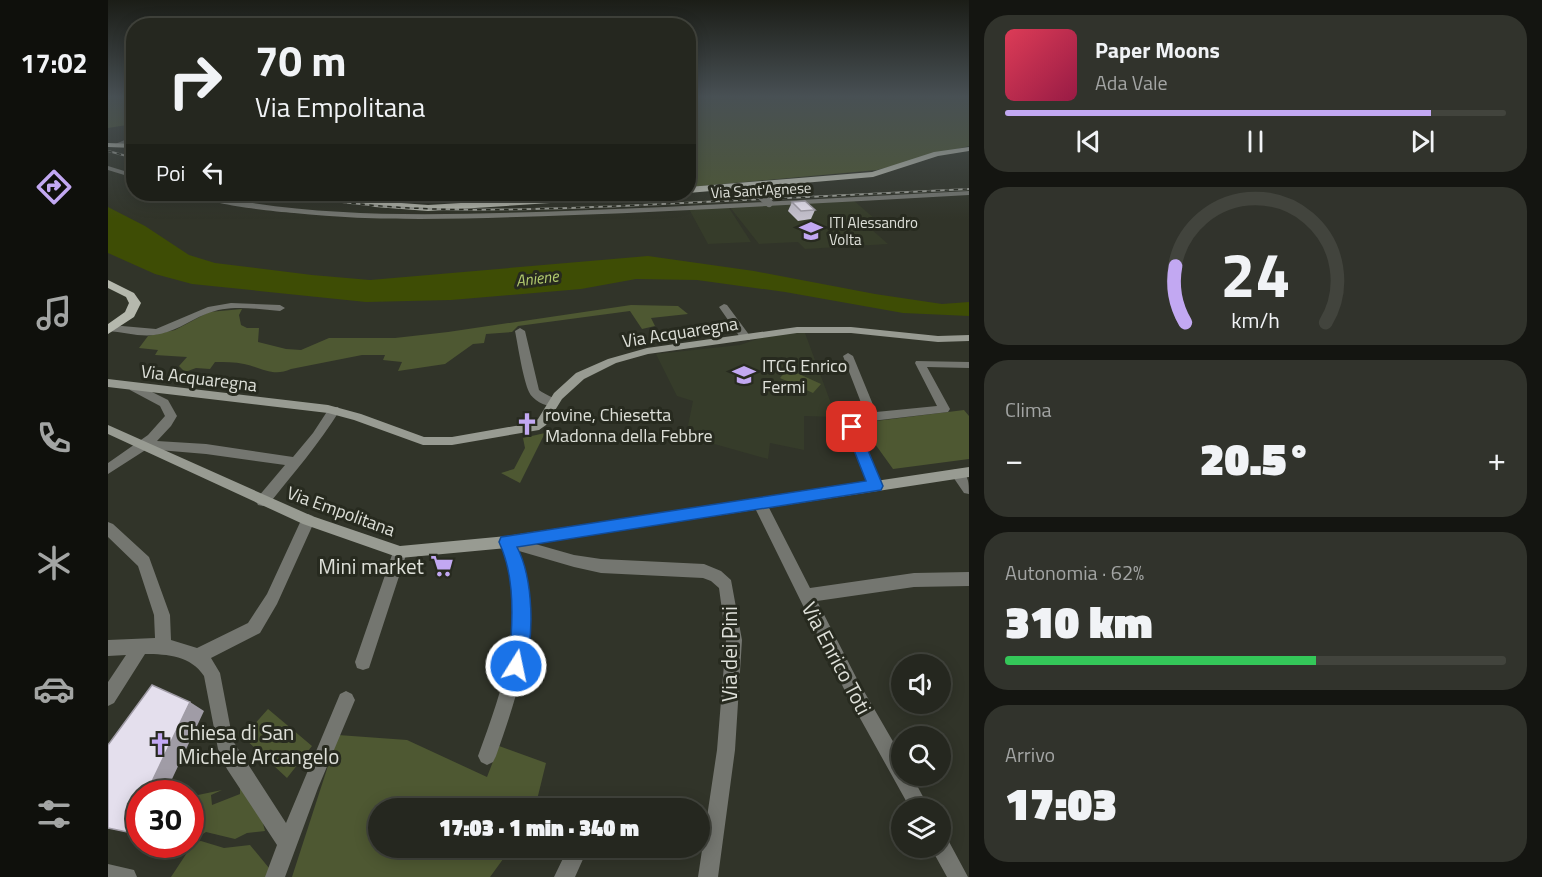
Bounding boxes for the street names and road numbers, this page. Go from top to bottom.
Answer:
street label: Via Sant'Agnese [710,176,812,204]
street label: Via Acquaregna [620,310,740,354]
street label: Via Acquaregna [139,357,259,399]
street label: Via Empolitana [283,479,399,543]
street label: Via Enrico Toti [794,596,880,720]
street label: Via dei Pini [713,606,745,702]

